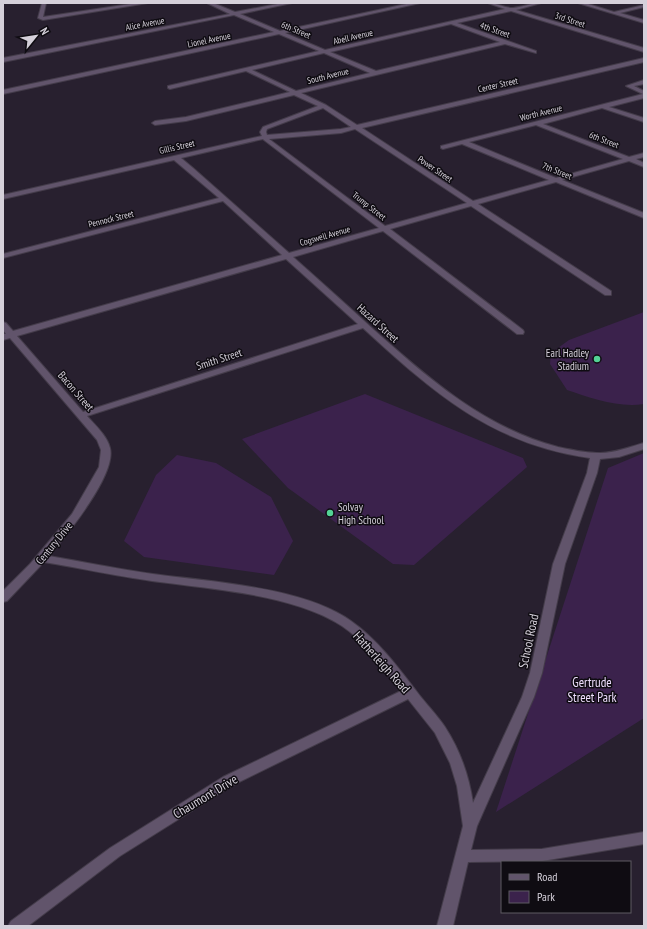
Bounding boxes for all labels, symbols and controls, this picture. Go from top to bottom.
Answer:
street label: 3rd Street [554,10,587,30]
street label: Alice Avenue [124,14,166,33]
north arrow [16,16,56,56]
street label: 6th Street [280,18,313,41]
street label: 4th Street [479,19,512,40]
text: N [37,25,52,37]
street label: Abell Avenue [332,27,374,46]
street label: Lionel Avenue [186,30,232,49]
street label: South Avenue [306,65,350,86]
street label: Center Street [477,74,519,94]
street label: Worth Avenue [519,102,563,123]
street label: 6th Street [588,129,621,150]
street label: Gillis Street [158,137,196,156]
street label: Power Street [416,153,455,184]
street label: 7th Street [541,160,574,182]
street label: Trump Street [350,189,389,223]
street label: Pennock Street [87,207,135,229]
street label: Cogswell Avenue [298,223,352,248]
street label: Hazard Street [354,301,402,345]
street label: Smith Street [194,345,244,373]
place label: Earl Hadley Stadium [546,346,590,373]
marker: Earl Hadley Stadium [592,354,602,364]
street label: Bacon Street [55,368,97,414]
place label: Solvay High School [338,500,384,527]
marker: Solvay High School [325,508,335,518]
street label: Century Drive [32,518,76,567]
street label: School Road [514,612,543,670]
street label: Hatherleigh Road [349,628,414,697]
park label: Gertrude Street Park [568,674,616,706]
street label: Chaumont Drive [170,771,241,822]
legend [501,861,631,913]
text: Road [537,869,557,884]
text: Park [537,889,555,904]

